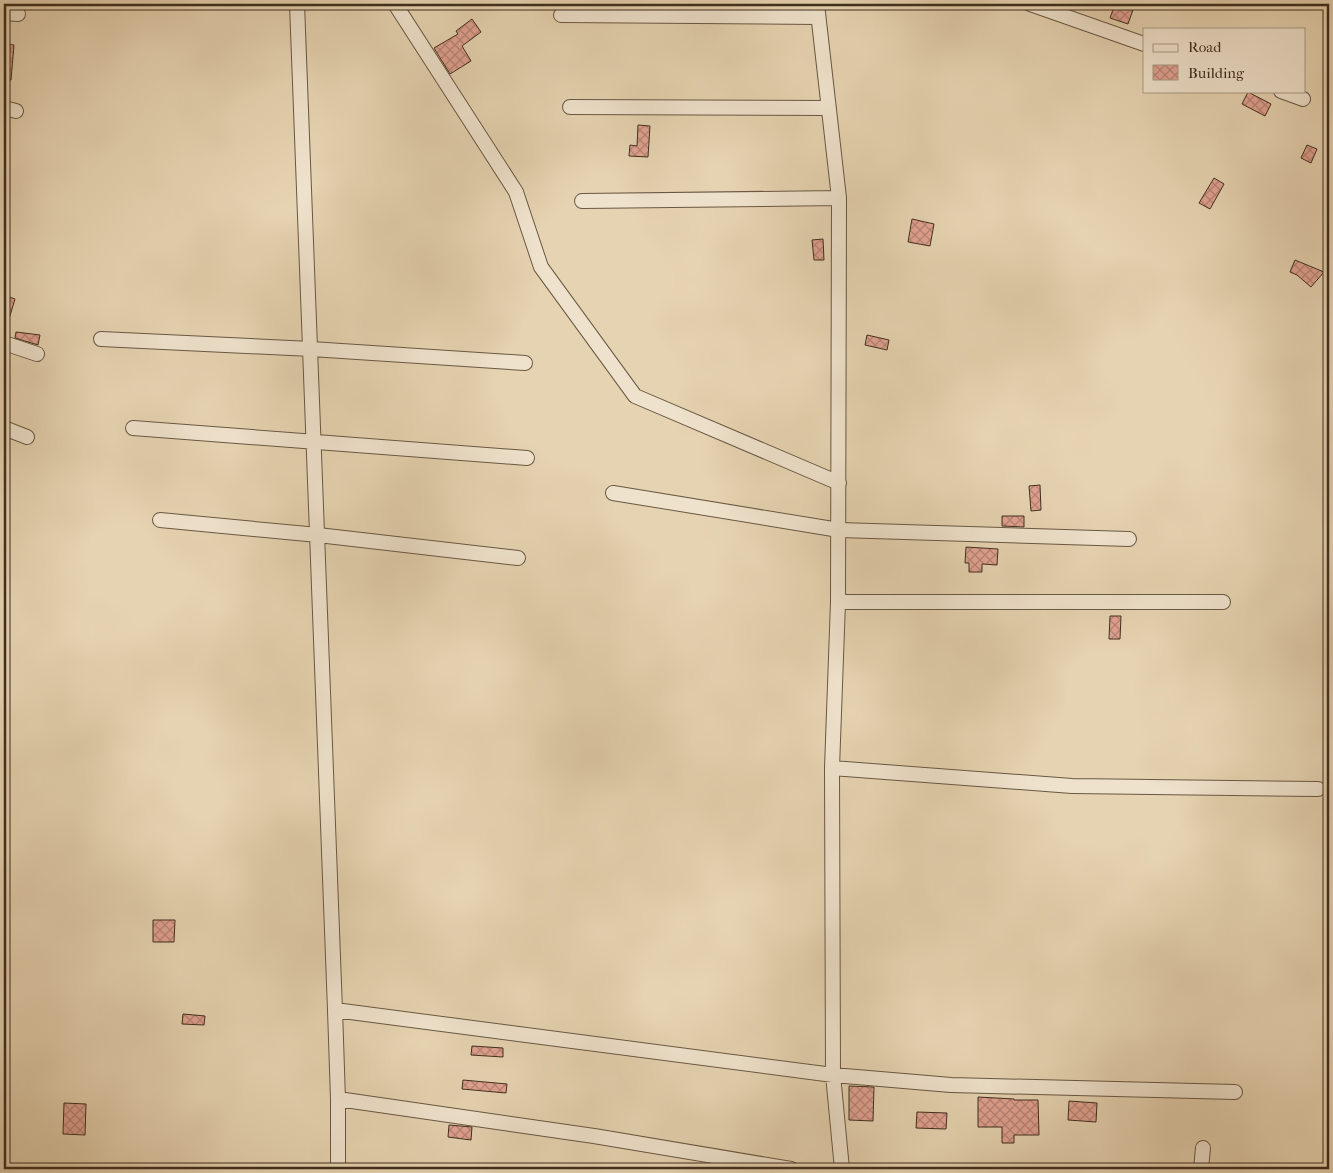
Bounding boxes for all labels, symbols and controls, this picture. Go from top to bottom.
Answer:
legend [1143,28,1306,92]
text: Road [1188,38,1222,56]
text: Building [1188,64,1245,82]

